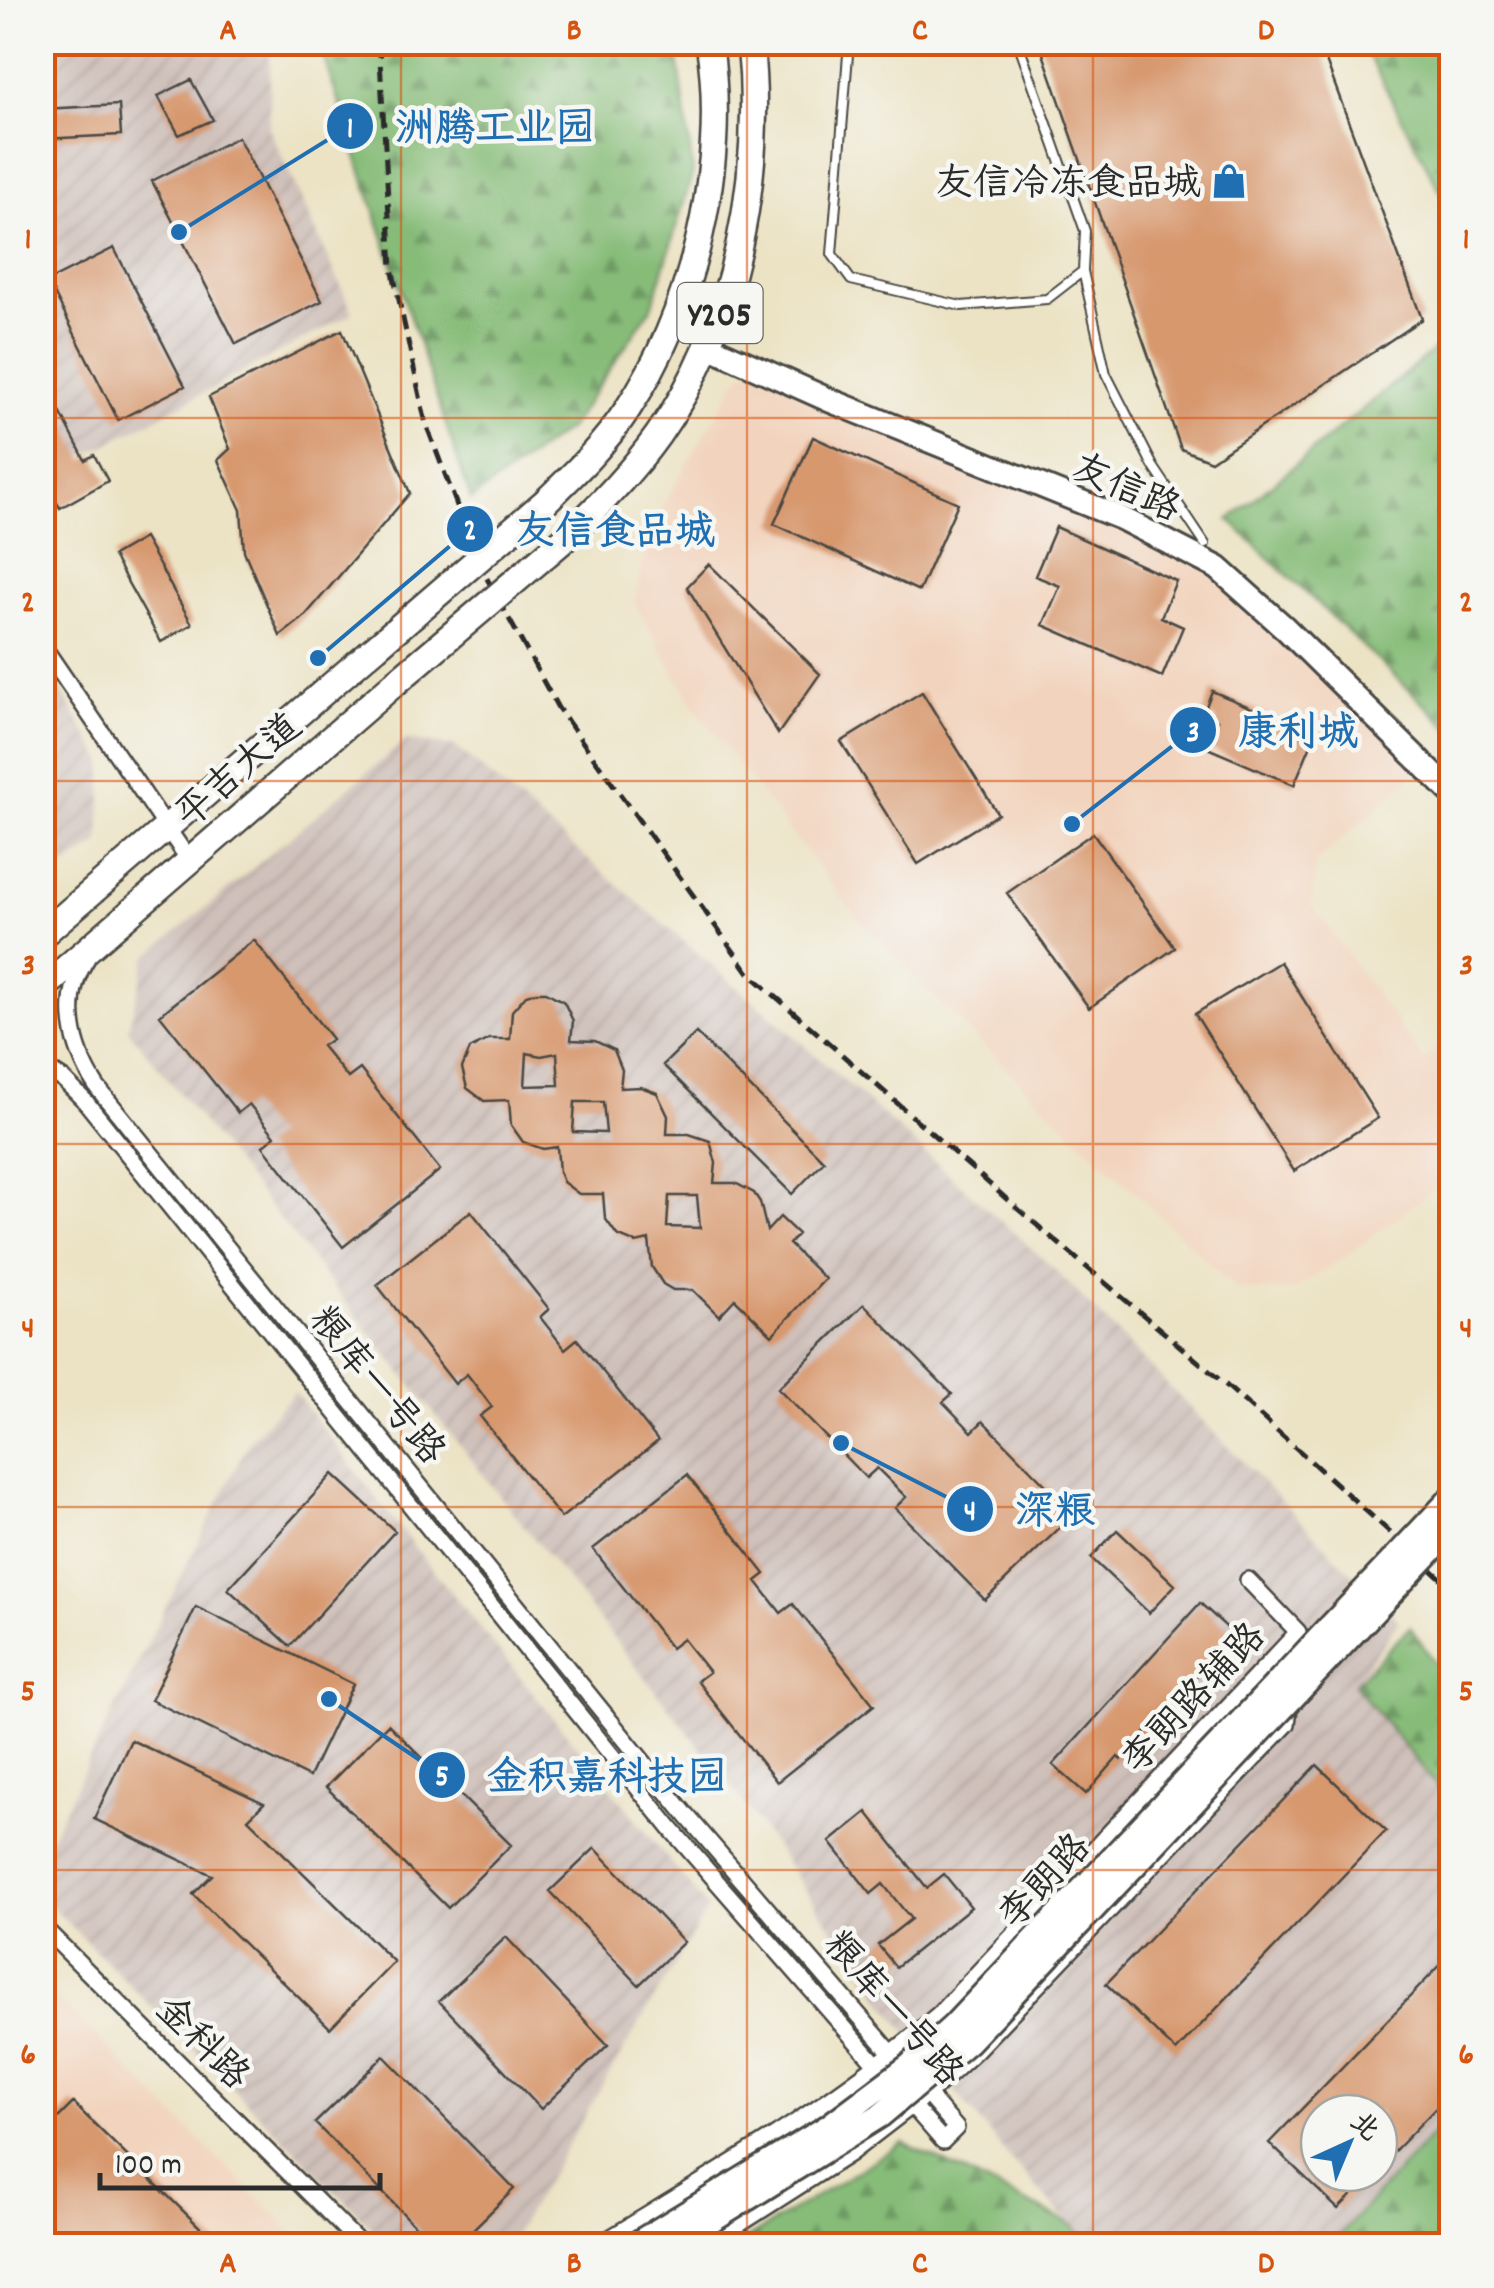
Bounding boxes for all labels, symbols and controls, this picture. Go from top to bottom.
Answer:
text: A [219,10,237,56]
text: B [566,10,582,56]
text: C [912,10,928,56]
text: D [1258,10,1275,56]
callout: 洲腾工业园 [325,91,615,161]
text: 洲腾工业园 [395,104,595,161]
text: 1 [347,110,353,153]
place label: 友信冷冻食品城 [935,159,1201,214]
shop icon: 友信冷冻食品城 [1210,162,1248,200]
text: 1 [24,219,32,265]
text: 1 [1462,219,1470,265]
road number: Y205 [678,283,762,343]
street label: 友信路 [1061,443,1188,539]
callout: 友信食品城 [445,494,735,564]
text: 友信食品城 [515,507,715,564]
text: 2 [463,512,477,555]
text: 2 [21,582,35,628]
text: 2 [1459,582,1473,628]
callout: 康利城 [1168,695,1378,765]
street label: 平吉大道 [165,703,316,844]
text: 康利城 [1238,708,1358,765]
text: 3 [1186,714,1200,757]
text: 3 [21,945,35,991]
text: 3 [1459,945,1473,991]
street label: 粮库一号路 [294,1296,456,1479]
text: 4 [21,1308,35,1354]
text: 4 [1459,1308,1473,1354]
callout: 深粮 [945,1474,1115,1544]
text: 深粮 [1015,1487,1095,1544]
text: 4 [964,1493,976,1536]
street label: 李朗路辅路 [1111,1613,1281,1789]
text: 5 [21,1671,35,1717]
text: 5 [1459,1671,1473,1717]
callout: 金积嘉科技园 [417,1740,747,1810]
text: 金积嘉科技园 [487,1753,727,1810]
text: 5 [435,1758,449,1801]
street label: 李朗路 [988,1823,1106,1944]
street label: 粮库一号路 [808,1921,974,2100]
street label: 金科路 [140,1985,260,2105]
text: 6 [20,2034,36,2080]
text: 6 [1458,2034,1474,2080]
north arrow [1299,2093,1399,2193]
text: 北 [1339,2104,1387,2153]
scale bar [100,2128,380,2190]
text: 100 m [115,2146,182,2189]
text: A [219,2243,237,2288]
text: B [566,2243,582,2288]
text: C [912,2243,928,2288]
text: D [1258,2243,1275,2288]

